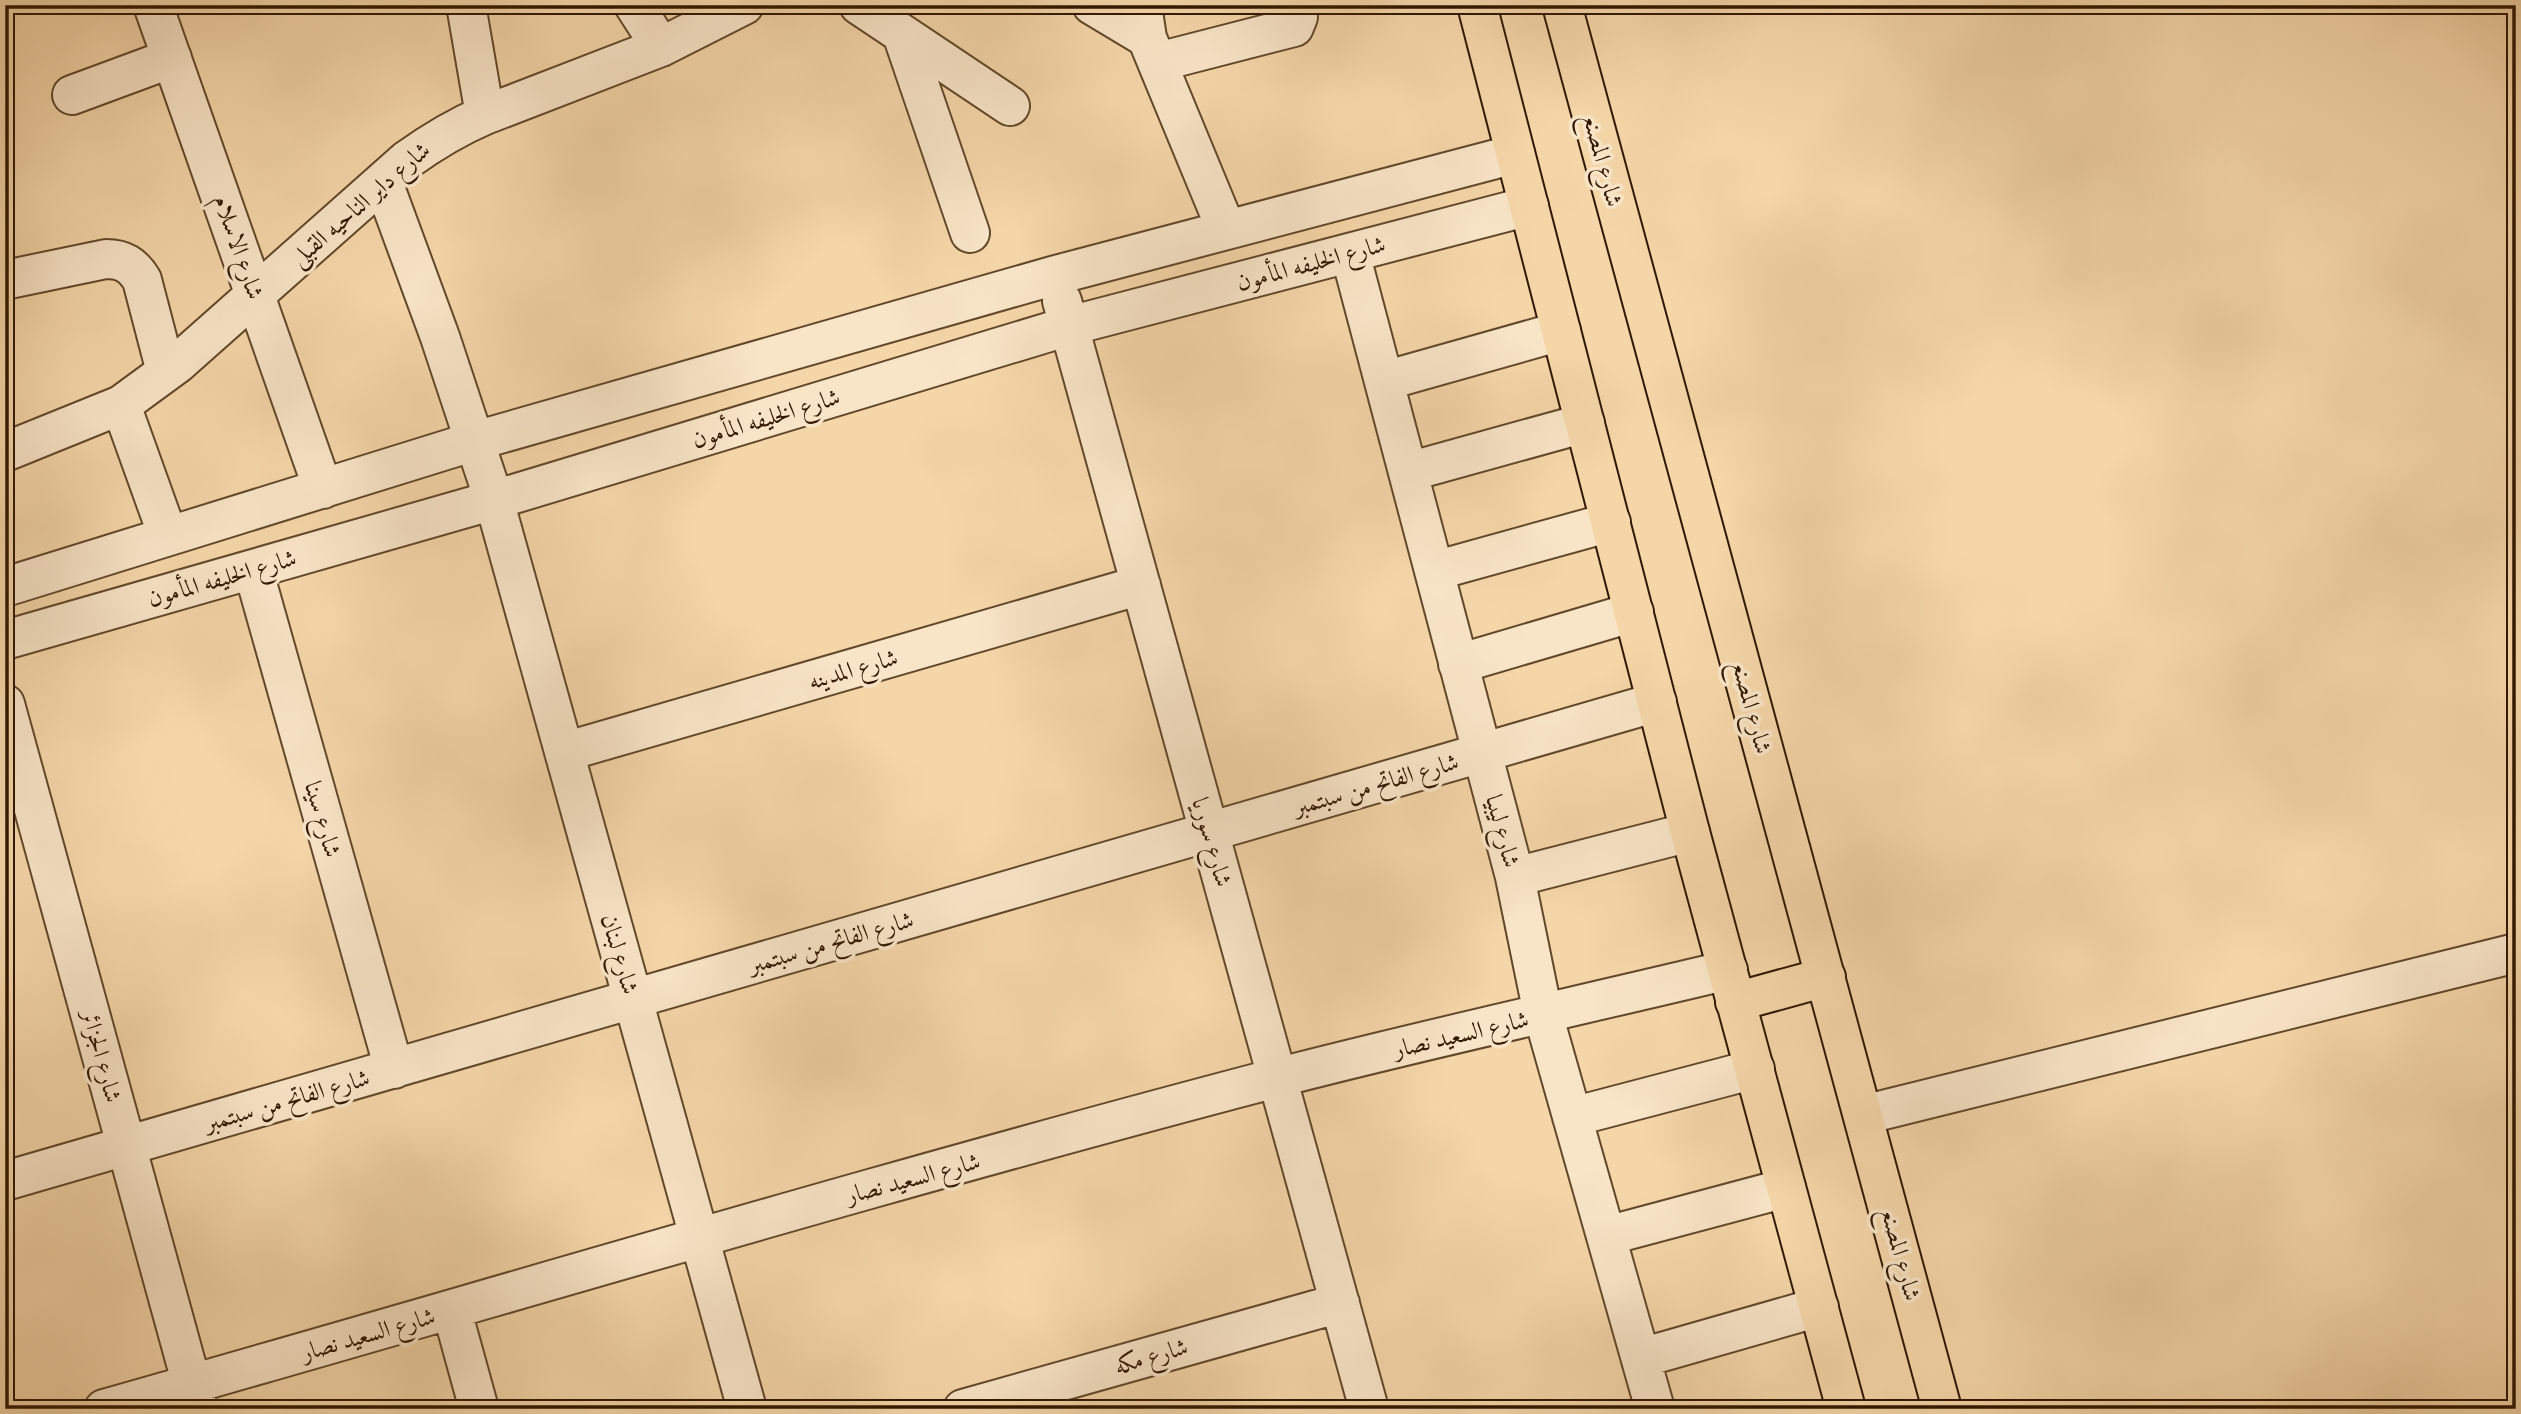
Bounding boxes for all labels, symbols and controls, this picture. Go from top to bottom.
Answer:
street label: شارع المصنع [1569,110,1630,212]
street label: شارع داير الناحيه القبلى [284,135,440,277]
street label: شارع الاسلام [201,191,271,305]
street label: شارع الخليفه المأمون [1233,227,1390,302]
street label: شارع الخليفه المأمون [688,379,845,460]
street label: شارع الخليفه المأمون [144,541,301,618]
street label: شارع المدينه [805,642,903,701]
street label: شارع المصنع [1718,657,1779,759]
street label: شارع الفاتح من سبتمبر [1287,746,1463,828]
street label: شارع سينا [293,778,348,862]
street label: شارع ليبيا [1474,791,1527,872]
street label: شارع سوريا [1180,794,1239,891]
street label: شارع الفاتح من سبتمبر [742,904,918,986]
street label: شارع لبنان [589,910,646,999]
street label: شارع الجزائر [70,1003,129,1107]
street label: شارع السعيد نصار [1388,1004,1533,1069]
street label: شارع الفاتح من سبتمبر [198,1062,374,1144]
street label: شارع السعيد نصار [841,1146,985,1216]
street label: شارع المصنع [1867,1204,1928,1306]
street label: شارع السعيد نصار [296,1301,440,1373]
street label: شارع مكه [1111,1331,1193,1386]

